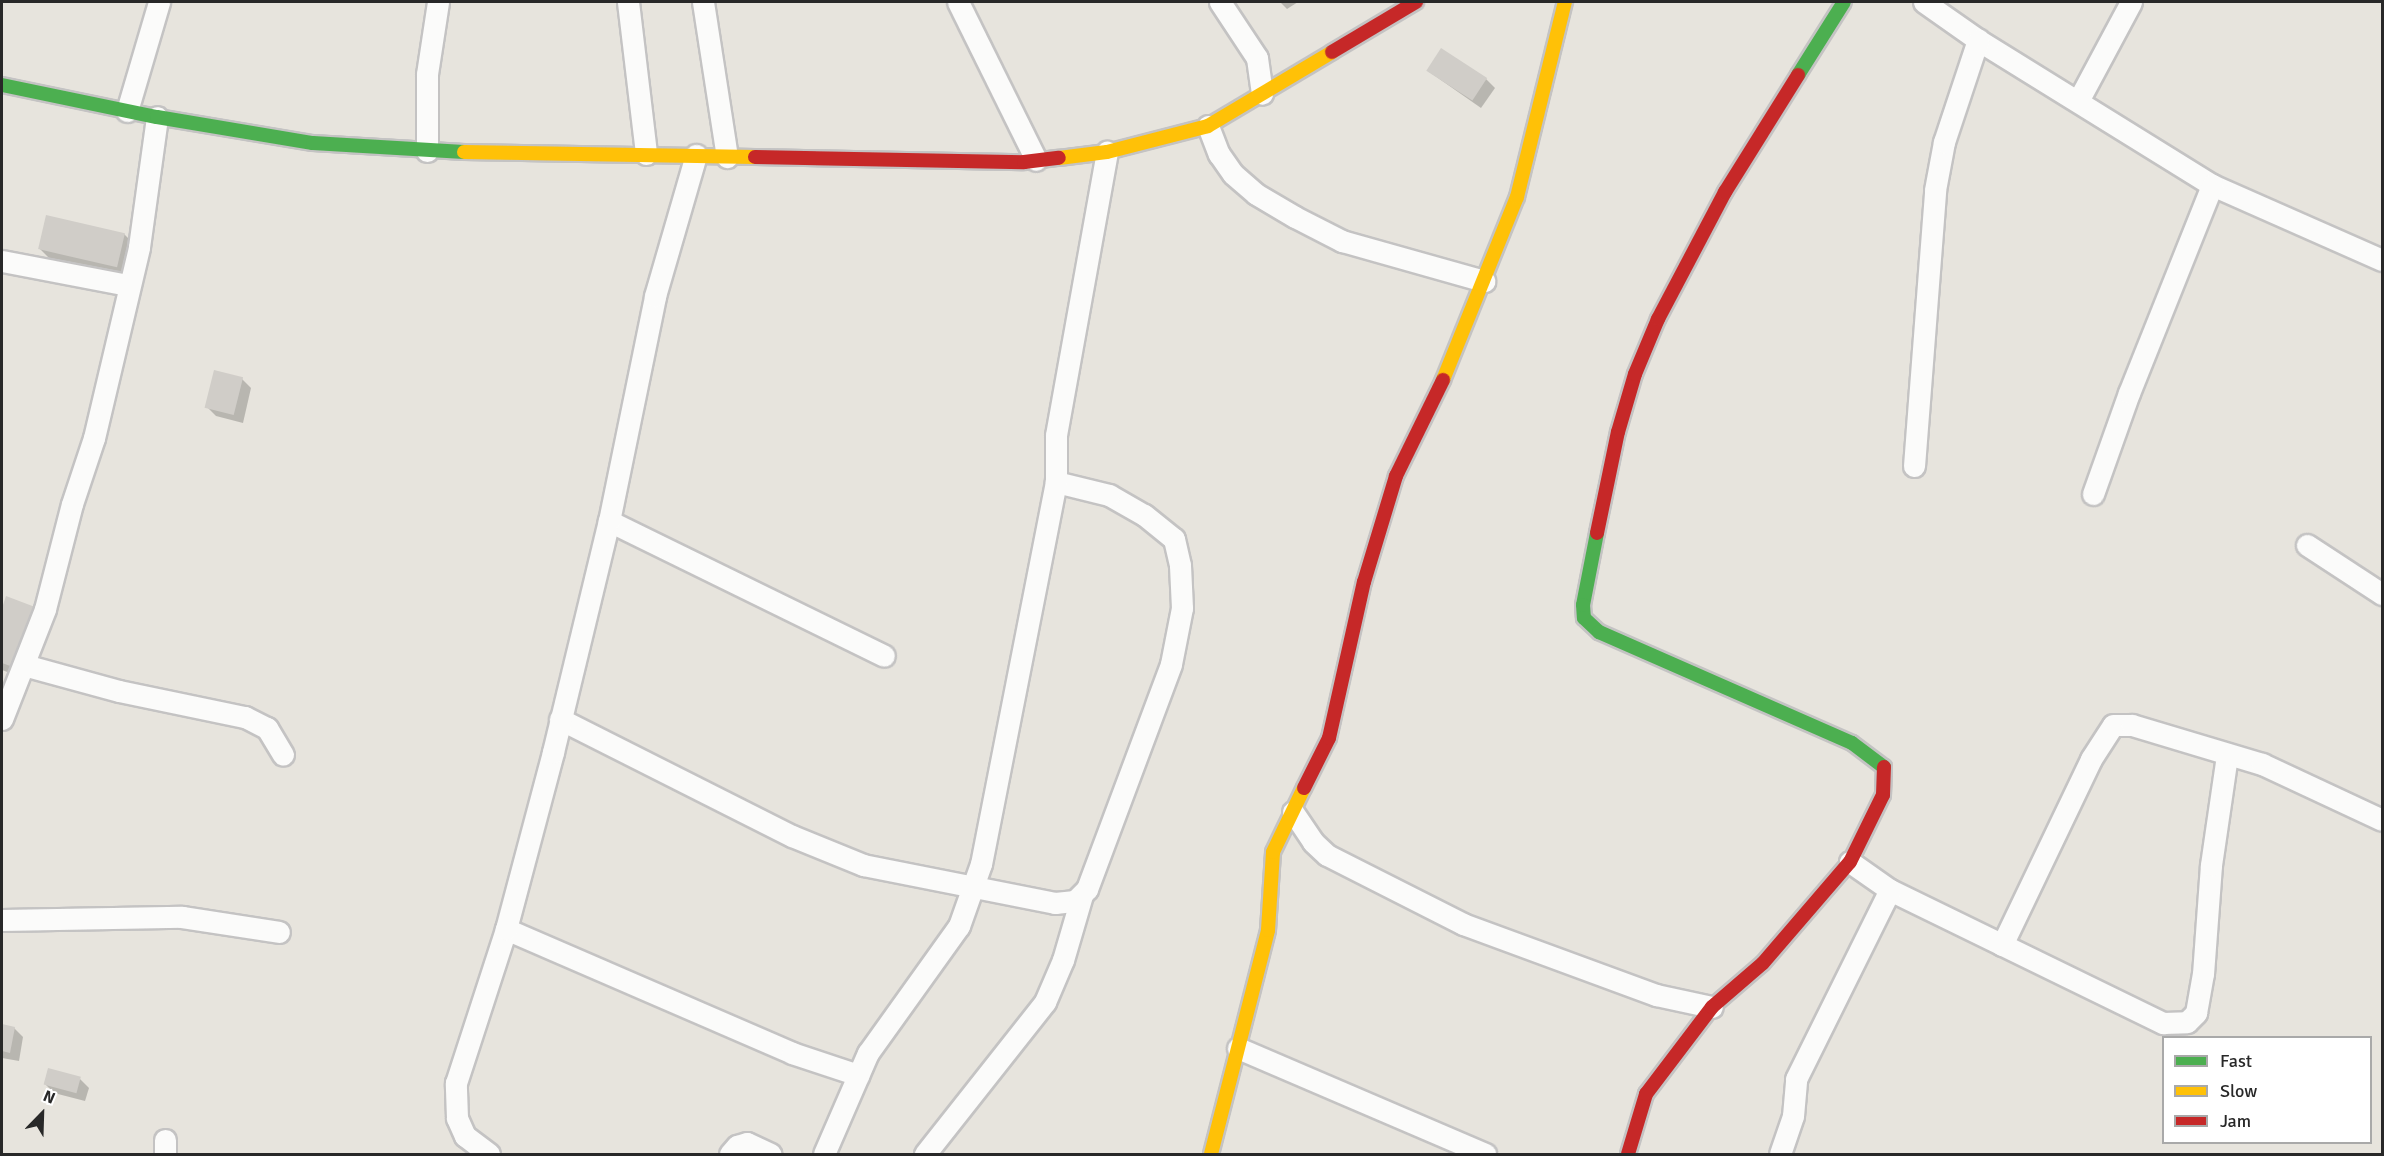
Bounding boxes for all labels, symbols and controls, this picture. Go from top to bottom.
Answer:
legend [2162,1036,2372,1144]
text: Fast [2220,1050,2252,1072]
text: Slow [2220,1080,2257,1102]
north arrow [12,1084,72,1144]
text: N [40,1086,58,1109]
text: Jam [2220,1110,2251,1132]

